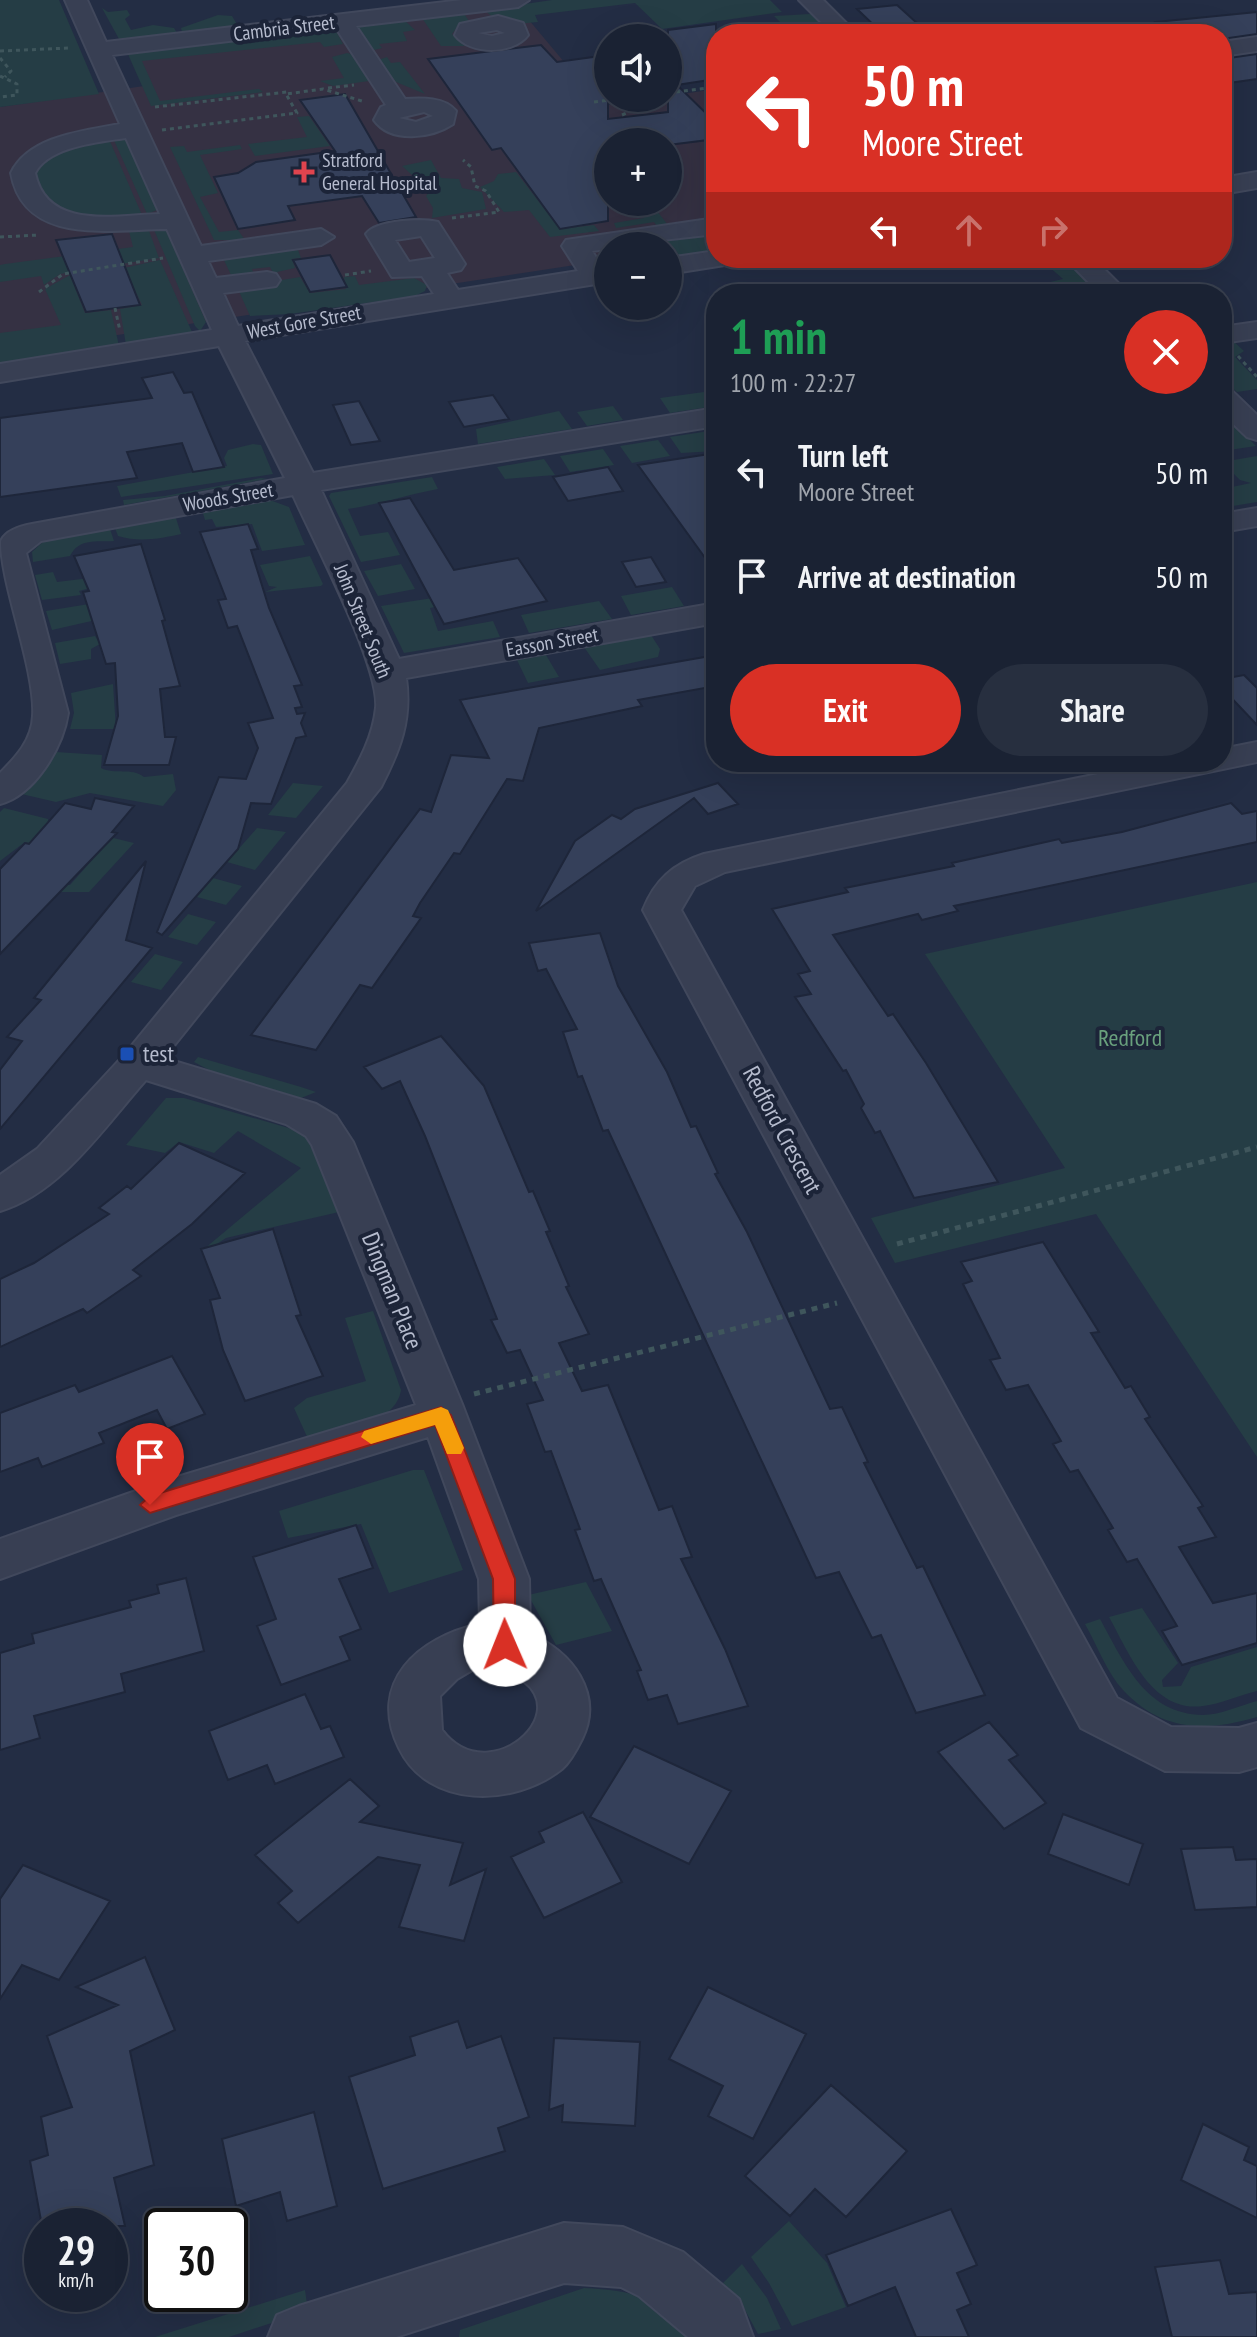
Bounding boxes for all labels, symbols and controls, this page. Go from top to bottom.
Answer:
street label: Cambria Street [232,9,337,47]
map controls [594,24,682,320]
button: sound [594,24,682,112]
text: 50 m [862,49,964,121]
icon: left [730,56,834,160]
text: Moore Street [862,119,1023,166]
button: + [594,128,682,216]
place label: Stratford General Hospital [322,147,437,196]
marker: Stratford General Hospital [293,161,315,183]
icon: left [863,208,907,252]
icon: ahead [947,208,991,252]
icon: right [1031,208,1075,252]
button: − [594,232,682,320]
street label: West Gore Street [245,299,364,345]
text: 1 min [730,305,827,367]
button: close [1124,310,1208,394]
text: 100 m · 22:27 [730,366,856,399]
text: Turn left [798,436,888,475]
icon: left [730,450,774,494]
text: 50 m [1155,453,1208,492]
text: Moore Street [798,475,914,508]
street label: Woods Street [181,476,276,518]
icon: arrive [730,554,774,598]
text: Arrive at destination [798,557,1016,596]
text: 50 m [1155,557,1208,596]
street label: John Street South [328,559,398,682]
street label: Easson Street [504,621,601,663]
button: Exit [730,664,961,756]
button: Share [977,664,1208,756]
park label: Redford [1098,1022,1162,1053]
place label: test [143,1038,174,1069]
marker: test [118,1045,136,1063]
street label: Redford Crescent [736,1061,829,1199]
street label: Dingman Place [355,1228,430,1354]
pin [116,1423,184,1505]
icon: arrive [128,1435,172,1479]
position arrow [463,1603,547,1687]
speed limit sign: 30 [144,2208,248,2312]
text: 29 [57,2224,95,2276]
text: km/h [58,2267,94,2293]

